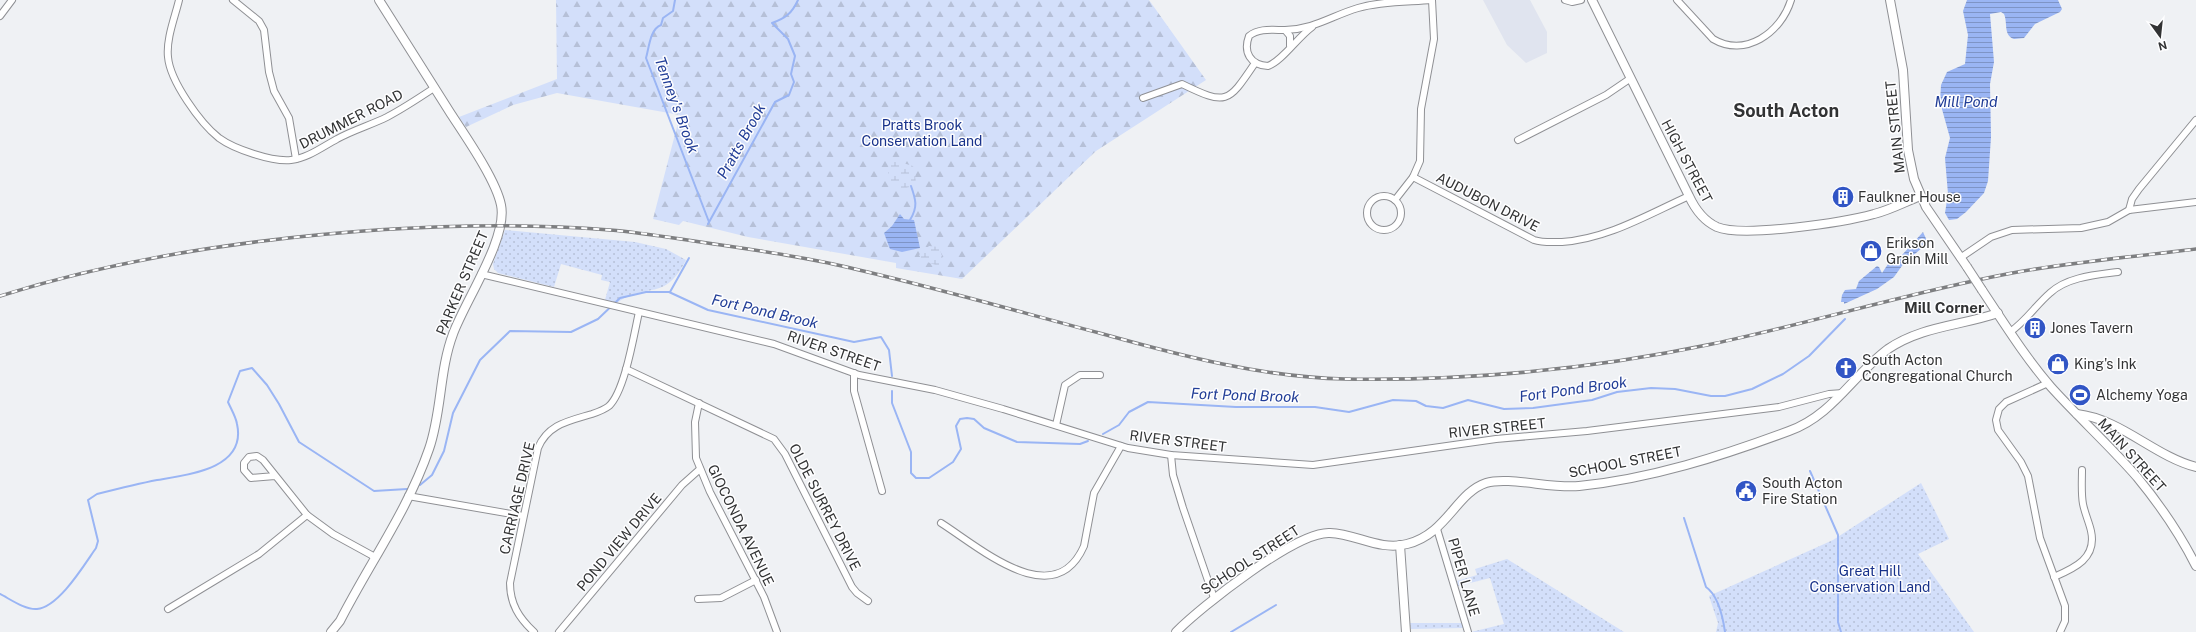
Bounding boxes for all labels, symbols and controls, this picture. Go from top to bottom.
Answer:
north arrow [2140,16,2180,56]
text: N [2157,39,2168,53]
water label: Tenney's Brook [652,55,703,156]
street label: MAIN STREET [1882,80,1908,174]
street label: DRUMMER ROAD [297,86,405,152]
water label: Mill Pond [1934,93,1998,110]
water label: Pratts Brook [713,100,769,182]
district label: South Acton [1733,100,1839,121]
park label: Pratts Brook Conservation Land [862,117,982,149]
street label: HIGH STREET [1658,117,1716,205]
street label: AUDUBON DRIVE [1434,169,1542,235]
building icon: Faulkner House [1830,184,1856,210]
place label: Faulkner House [1858,189,1961,205]
street label: PARKER STREET [433,228,491,338]
place label: Erikson Grain Mill [1886,235,1949,267]
shop icon: Erikson Grain Mill [1858,238,1884,264]
water label: Fort Pond Brook [710,290,821,332]
district label: Mill Corner [1904,299,1984,316]
building icon: Jones Tavern [2022,315,2048,341]
place label: Jones Tavern [2050,320,2133,336]
street label: RIVER STREET [785,328,883,374]
shop icon: King's Ink [2045,351,2071,377]
place label: South Acton Congregational Church [1862,352,2013,384]
church icon: South Acton Congregational Church [1833,355,1859,381]
place label: King's Ink [2074,356,2137,372]
water label: Fort Pond Brook [1518,373,1629,405]
sports icon: Alchemy Yoga [2067,382,2093,408]
water label: Fort Pond Brook [1190,385,1301,405]
place label: Alchemy Yoga [2096,387,2188,403]
street label: RIVER STREET [1448,415,1546,441]
street label: MAIN STREET [2095,415,2169,495]
street label: RIVER STREET [1129,427,1227,455]
street label: CARRIAGE DRIVE [496,440,538,556]
street label: OLDE SURREY DRIVE [786,441,864,573]
street label: SCHOOL STREET [1567,443,1683,481]
street label: GIOCONDA AVENUE [705,462,777,588]
place label: South Acton Fire Station [1762,475,1843,507]
public building icon: South Acton Fire Station [1733,478,1759,504]
street label: POND VIEW DRIVE [573,490,665,594]
street label: SCHOOL STREET [1198,522,1302,598]
street label: PIPER LANE [1445,536,1483,618]
park label: Great Hill Conservation Land [1810,563,1930,595]

